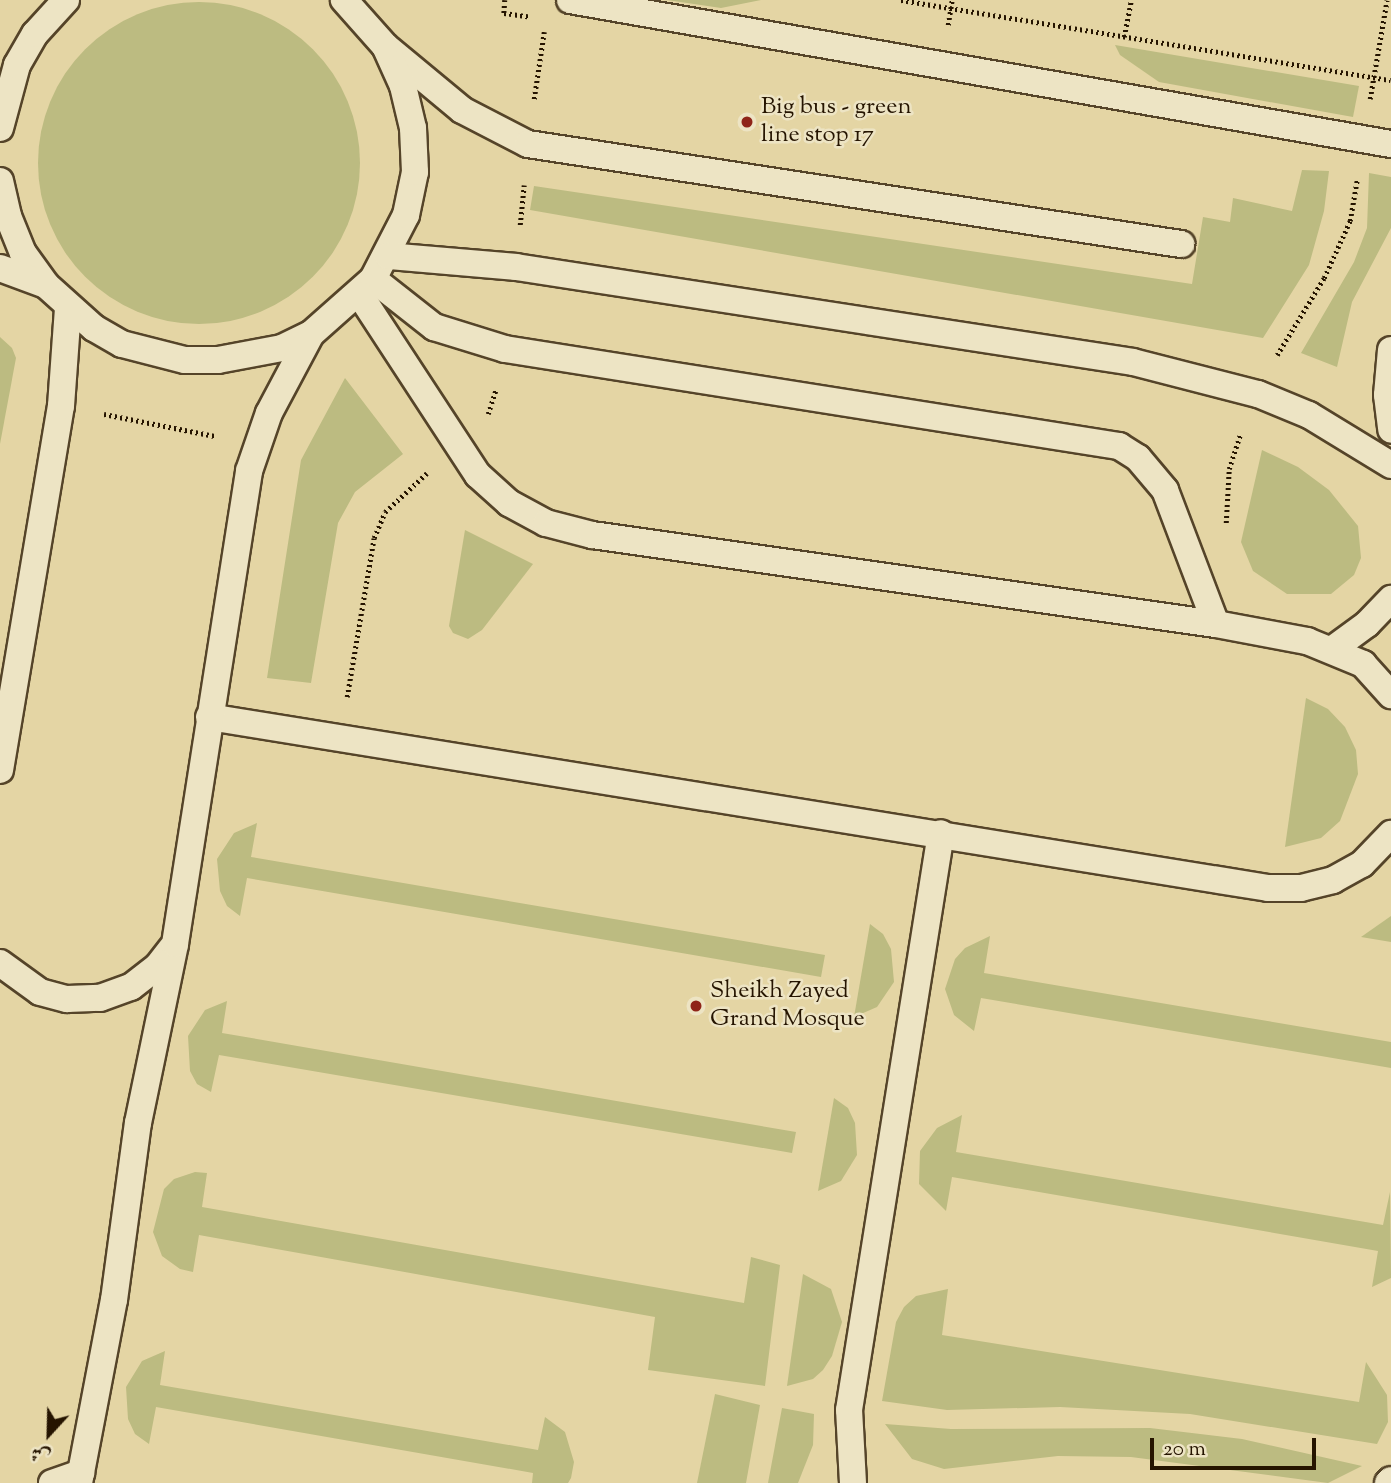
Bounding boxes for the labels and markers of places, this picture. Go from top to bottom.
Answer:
place label: Big bus - green line stop 17 [761,94,912,150]
marker: Big bus - green line stop 17 [739,114,755,130]
place label: Sheikh Zayed Grand Mosque [710,978,865,1034]
marker: Sheikh Zayed Grand Mosque [688,998,704,1014]

